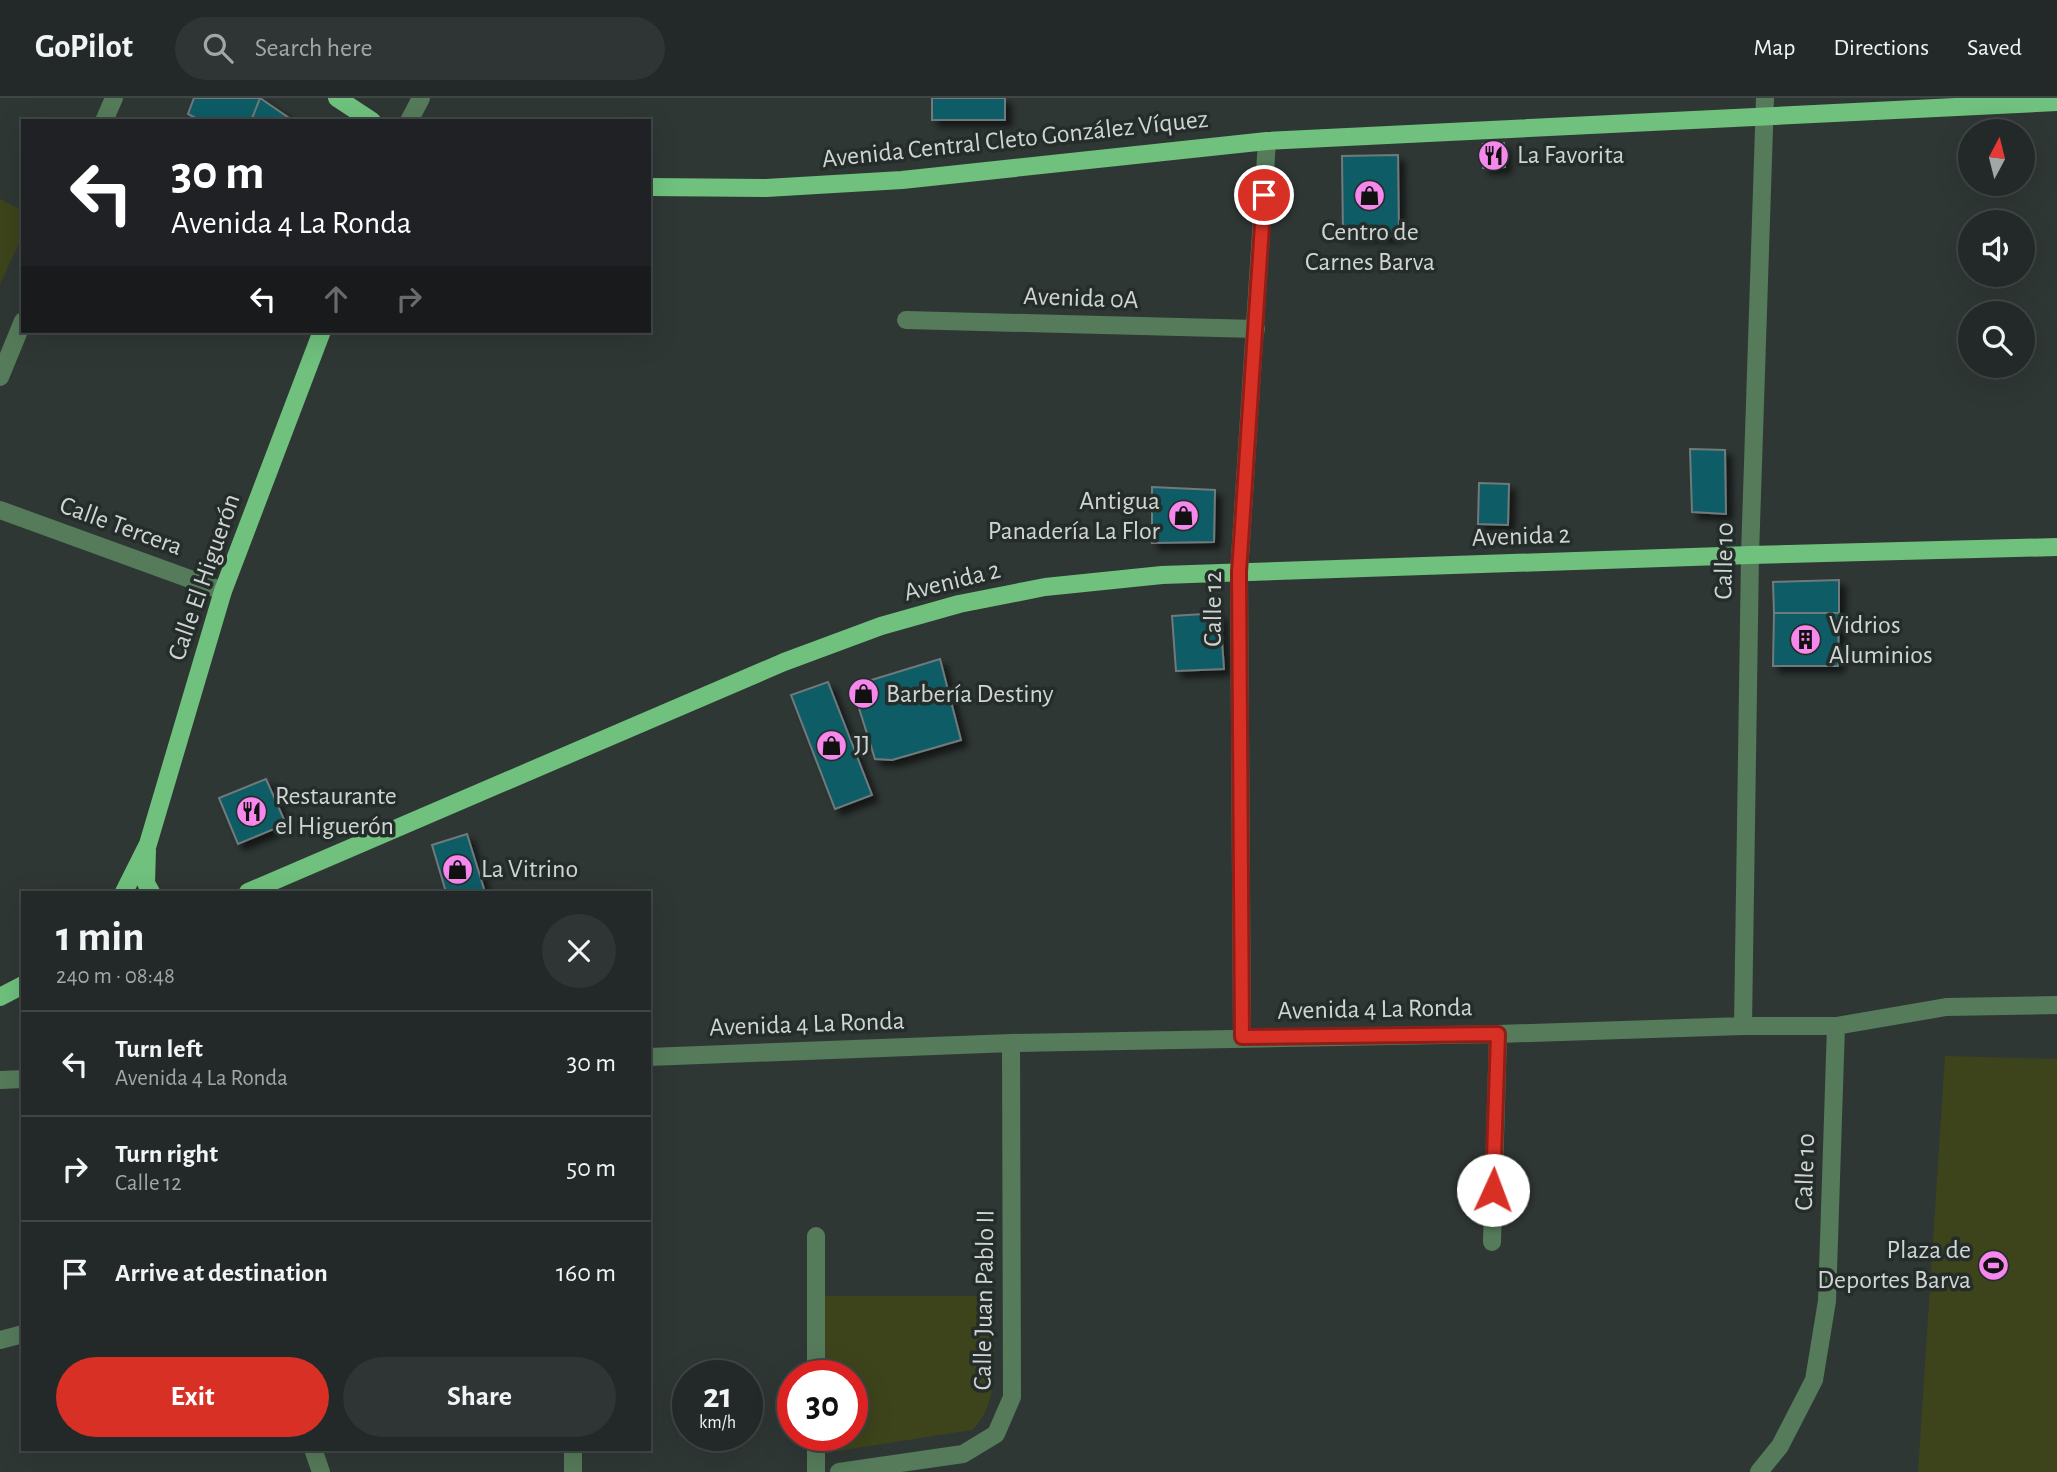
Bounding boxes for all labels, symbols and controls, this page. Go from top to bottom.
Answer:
search box [175,17,665,80]
icon: search [199,29,237,67]
text: GoPilot [35,31,133,64]
text: Search here [255,35,372,61]
text: Map [1753,36,1795,60]
text: Directions [1833,36,1929,60]
text: Saved [1967,36,2022,60]
street label: Avenida Central Cleto González Víquez [821,106,1209,172]
north arrow [1958,119,2035,196]
map controls [1958,119,2035,378]
restaurant icon: La Favorita [1477,138,1511,172]
place label: La Favorita [1517,142,1624,168]
icon: left [56,147,147,238]
text: 30 m [171,149,265,198]
pin [1234,165,1294,225]
icon: arrive [1245,176,1283,214]
shop icon: Centro de Carnes Barva [1353,179,1387,213]
text: Avenida 4 La Ronda [171,207,412,239]
button: sound [1958,210,2035,287]
place label: Centro de Carnes Barva [1305,219,1435,275]
icon: left [244,280,282,318]
icon: ahead [317,280,355,318]
icon: right [390,280,428,318]
street label: Avenida 0A [1023,283,1139,313]
button: search [1958,301,2035,378]
place label: Antigua Panadería La Flor [988,488,1161,544]
street label: Calle El Higuerón [163,490,245,664]
street label: Calle Tercera [56,492,186,560]
shop icon: Antigua Panadería La Flor [1166,499,1200,533]
street label: Avenida 2 [1471,521,1571,551]
street label: Calle 10 [1710,522,1738,600]
street label: Avenida 2 [901,556,1003,606]
street label: Calle 12 [1200,571,1226,647]
place label: Vidrios Aluminios [1829,612,1933,668]
building icon: Vidrios Aluminios [1789,623,1823,657]
shop icon: Barbería Destiny [846,677,880,711]
place label: Barbería Destiny [886,681,1054,707]
shop icon: JJ [814,728,848,762]
place label: JJ [854,732,870,758]
place label: Restaurante el Higuerón [275,783,397,839]
restaurant icon: Restaurante el Higuerón [235,794,269,828]
shop icon: La Vitrino [441,852,475,886]
place label: La Vitrino [481,856,578,882]
button: close [542,914,616,988]
text: 1 min [56,916,145,958]
text: 240 m · 08:48 [56,965,175,988]
street label: Avenida 4 La Ronda [1277,994,1473,1024]
street label: Avenida 4 La Ronda [709,1008,905,1040]
text: Turn left [115,1036,203,1062]
icon: left [56,1045,94,1083]
text: 30 m [566,1050,616,1076]
text: Avenida 4 La Ronda [115,1067,288,1090]
street label: Calle 10 [1791,1133,1819,1211]
text: Turn right [115,1141,218,1167]
icon: right [56,1150,94,1188]
position arrow [1456,1153,1530,1227]
text: 50 m [566,1155,616,1181]
text: Calle 12 [115,1172,182,1195]
street label: Calle Juan Pablo II [969,1209,999,1391]
place label: Plaza de Deportes Barva [1817,1237,1971,1293]
sports icon: Plaza de Deportes Barva [1977,1248,2011,1282]
icon: arrive [56,1255,94,1293]
text: Arrive at destination [115,1260,328,1286]
text: 160 m [556,1260,616,1286]
button: Exit [56,1357,329,1437]
button: Share [343,1357,616,1437]
speed limit sign: 30 [777,1360,868,1451]
text: 21 [703,1379,732,1414]
text: km/h [699,1414,736,1432]

